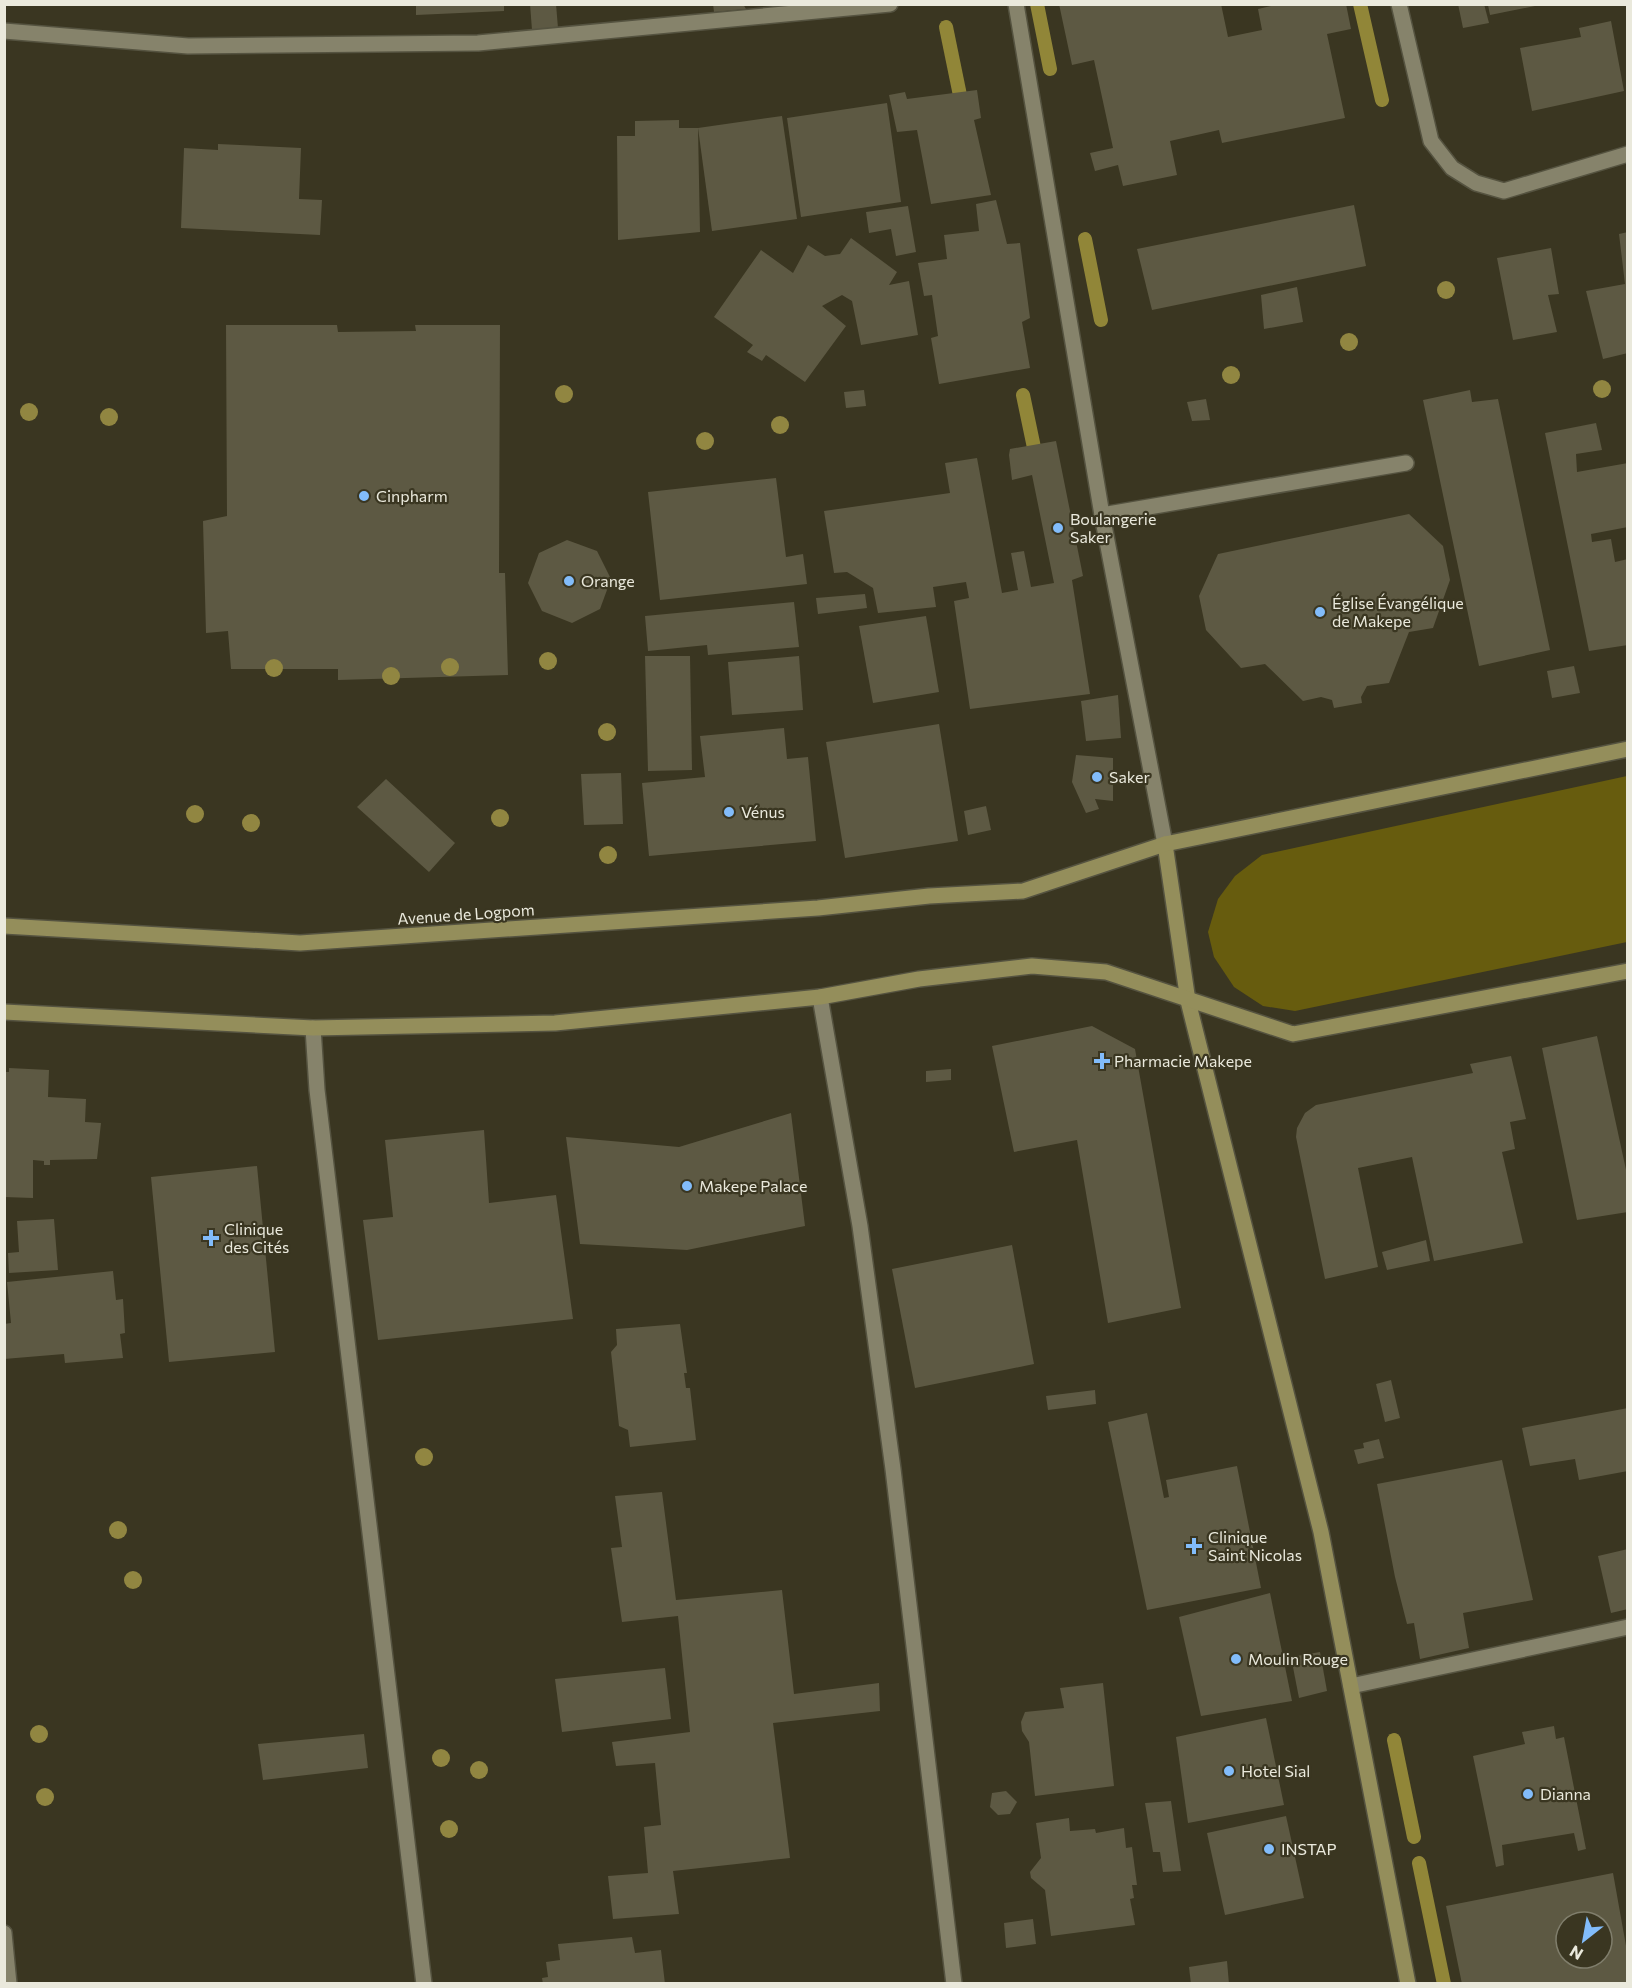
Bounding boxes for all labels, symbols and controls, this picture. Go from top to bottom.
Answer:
place label: Cinpharm [376,486,448,505]
marker: Cinpharm [357,489,371,503]
place label: Boulangerie Saker [1070,509,1156,546]
marker: Boulangerie Saker [1051,521,1065,535]
place label: Orange [581,571,635,590]
marker: Orange [562,574,576,588]
place label: Église Évangélique de Makepe [1332,593,1464,630]
marker: Église Évangélique de Makepe [1313,605,1327,619]
place label: Saker [1109,767,1150,786]
marker: Saker [1090,770,1104,784]
place label: Vénus [741,802,785,821]
marker: Vénus [722,805,736,819]
street label: Avenue de Logpom [397,899,535,928]
place label: Pharmacie Makepe [1114,1051,1252,1070]
marker: Pharmacie Makepe [1095,1054,1109,1068]
place label: Makepe Palace [699,1176,807,1195]
marker: Makepe Palace [680,1179,694,1193]
place label: Clinique des Cités [224,1219,289,1256]
marker: Clinique des Cités [202,1229,220,1247]
place label: Clinique Saint Nicolas [1208,1527,1302,1564]
marker: Clinique Saint Nicolas [1185,1537,1203,1555]
place label: Moulin Rouge [1248,1649,1348,1668]
marker: Moulin Rouge [1229,1652,1243,1666]
place label: Hotel Sial [1241,1761,1310,1780]
marker: Hotel Sial [1222,1764,1236,1778]
place label: Dianna [1540,1784,1591,1803]
marker: Dianna [1521,1787,1535,1801]
place label: INSTAP [1281,1839,1337,1858]
marker: INSTAP [1262,1842,1276,1856]
north arrow [1554,1910,1614,1970]
text: N [1566,1942,1586,1965]

